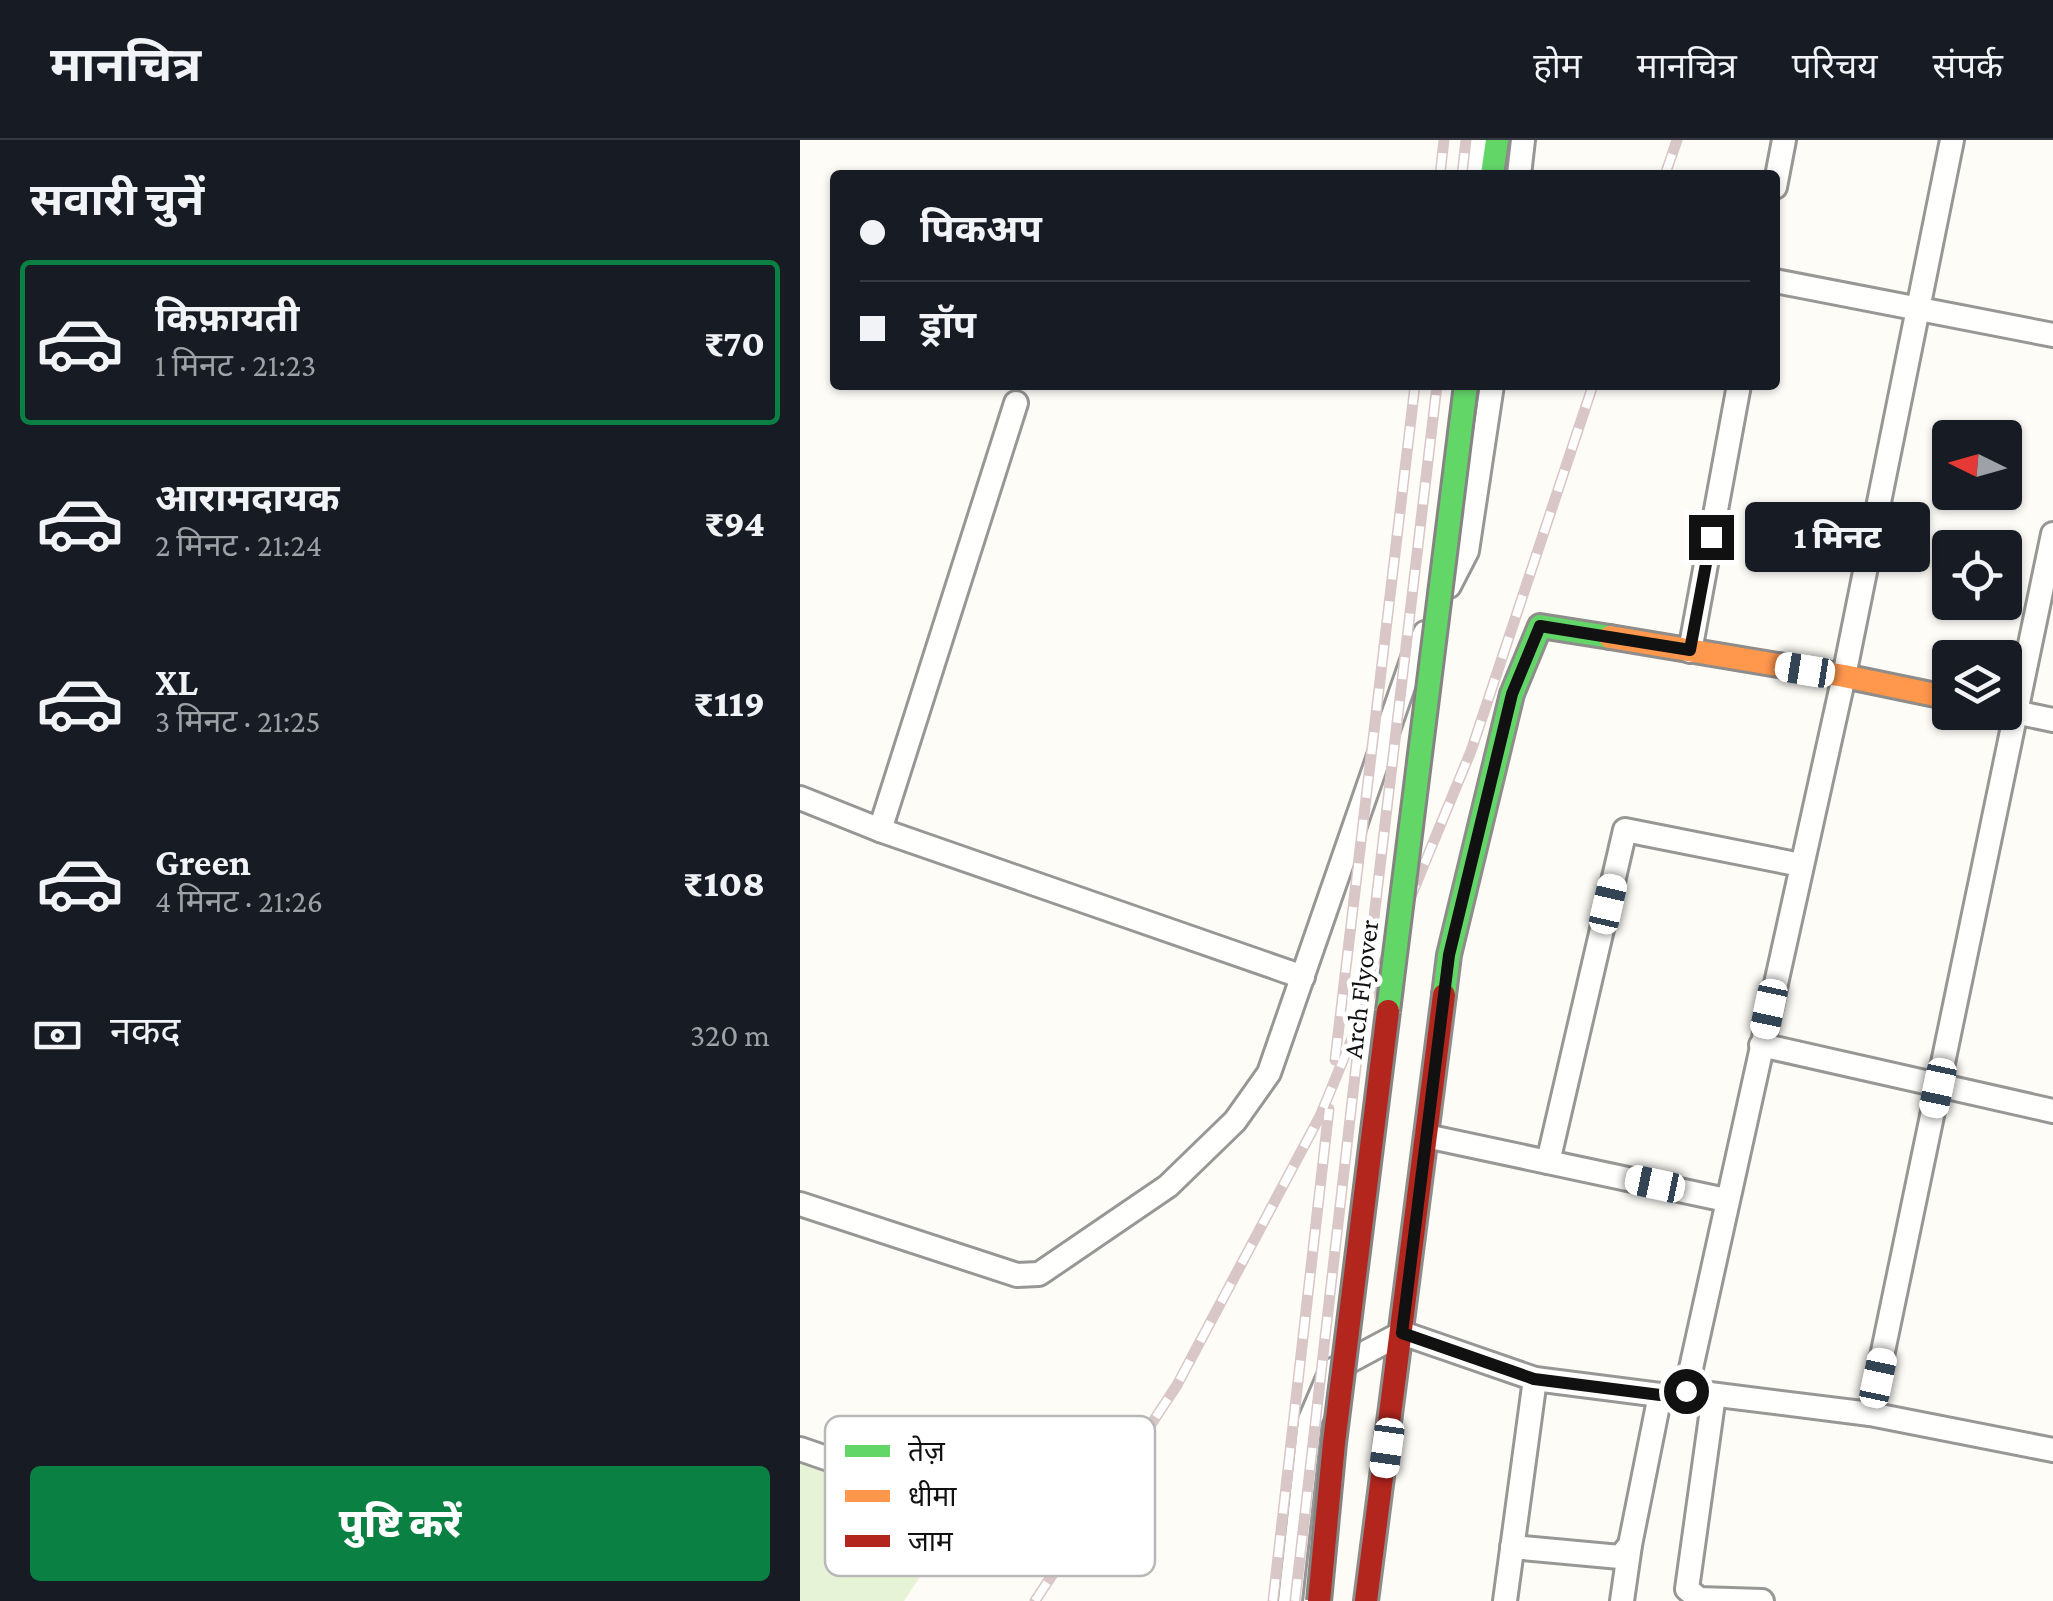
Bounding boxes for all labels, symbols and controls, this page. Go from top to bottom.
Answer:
text: मानचित्र [50,38,201,91]
text: होम [1533,47,1582,86]
text: मानचित्र [1637,47,1737,86]
text: परिचय [1792,47,1878,86]
text: संपर्क [1933,47,2003,86]
text: सवारी चुनें [30,175,204,225]
text: पिकअप [920,208,1042,250]
text: किफ़ायती [155,297,299,339]
icon: car [35,298,125,388]
text: ड्रॉप [920,304,976,346]
text: ₹70 [704,322,765,364]
text: 1 मिनट · 21:23 [155,347,316,383]
north arrow [1932,420,2022,510]
map controls [1932,420,2022,730]
text: आरामदायक [155,477,339,519]
icon: car [35,478,125,568]
text: ₹94 [704,502,765,544]
callout: 1 मिनट [1746,502,1931,572]
route end [1689,515,1734,560]
text: 1 मिनट [1794,519,1881,555]
text: 2 मिनट · 21:24 [155,527,322,563]
button: locate [1932,530,2022,620]
button: layers [1932,640,2022,730]
car [1773,650,1837,690]
icon: car [35,658,125,748]
text: XL [155,661,198,703]
text: ₹119 [693,682,765,724]
text: 3 मिनट · 21:25 [155,703,321,739]
icon: car [35,838,125,928]
text: Green [155,841,251,883]
text: ₹108 [683,862,765,904]
car [1587,871,1629,937]
text: 4 मिनट · 21:26 [155,883,323,919]
street label: Arch Flyover [1337,918,1384,1060]
car [1748,977,1790,1041]
icon: cash [30,1008,85,1063]
text: नकद [110,1010,180,1052]
text: 320 m [690,1017,770,1053]
car [1917,1056,1959,1120]
car [1623,1163,1687,1205]
car [1857,1346,1899,1410]
route start [1664,1369,1709,1414]
legend [825,1416,1155,1576]
car [1368,1416,1406,1480]
text: तेज़ [908,1435,946,1467]
button: पुष्टि करें [30,1466,770,1581]
text: धीमा [908,1480,957,1512]
text: जाम [908,1526,954,1557]

